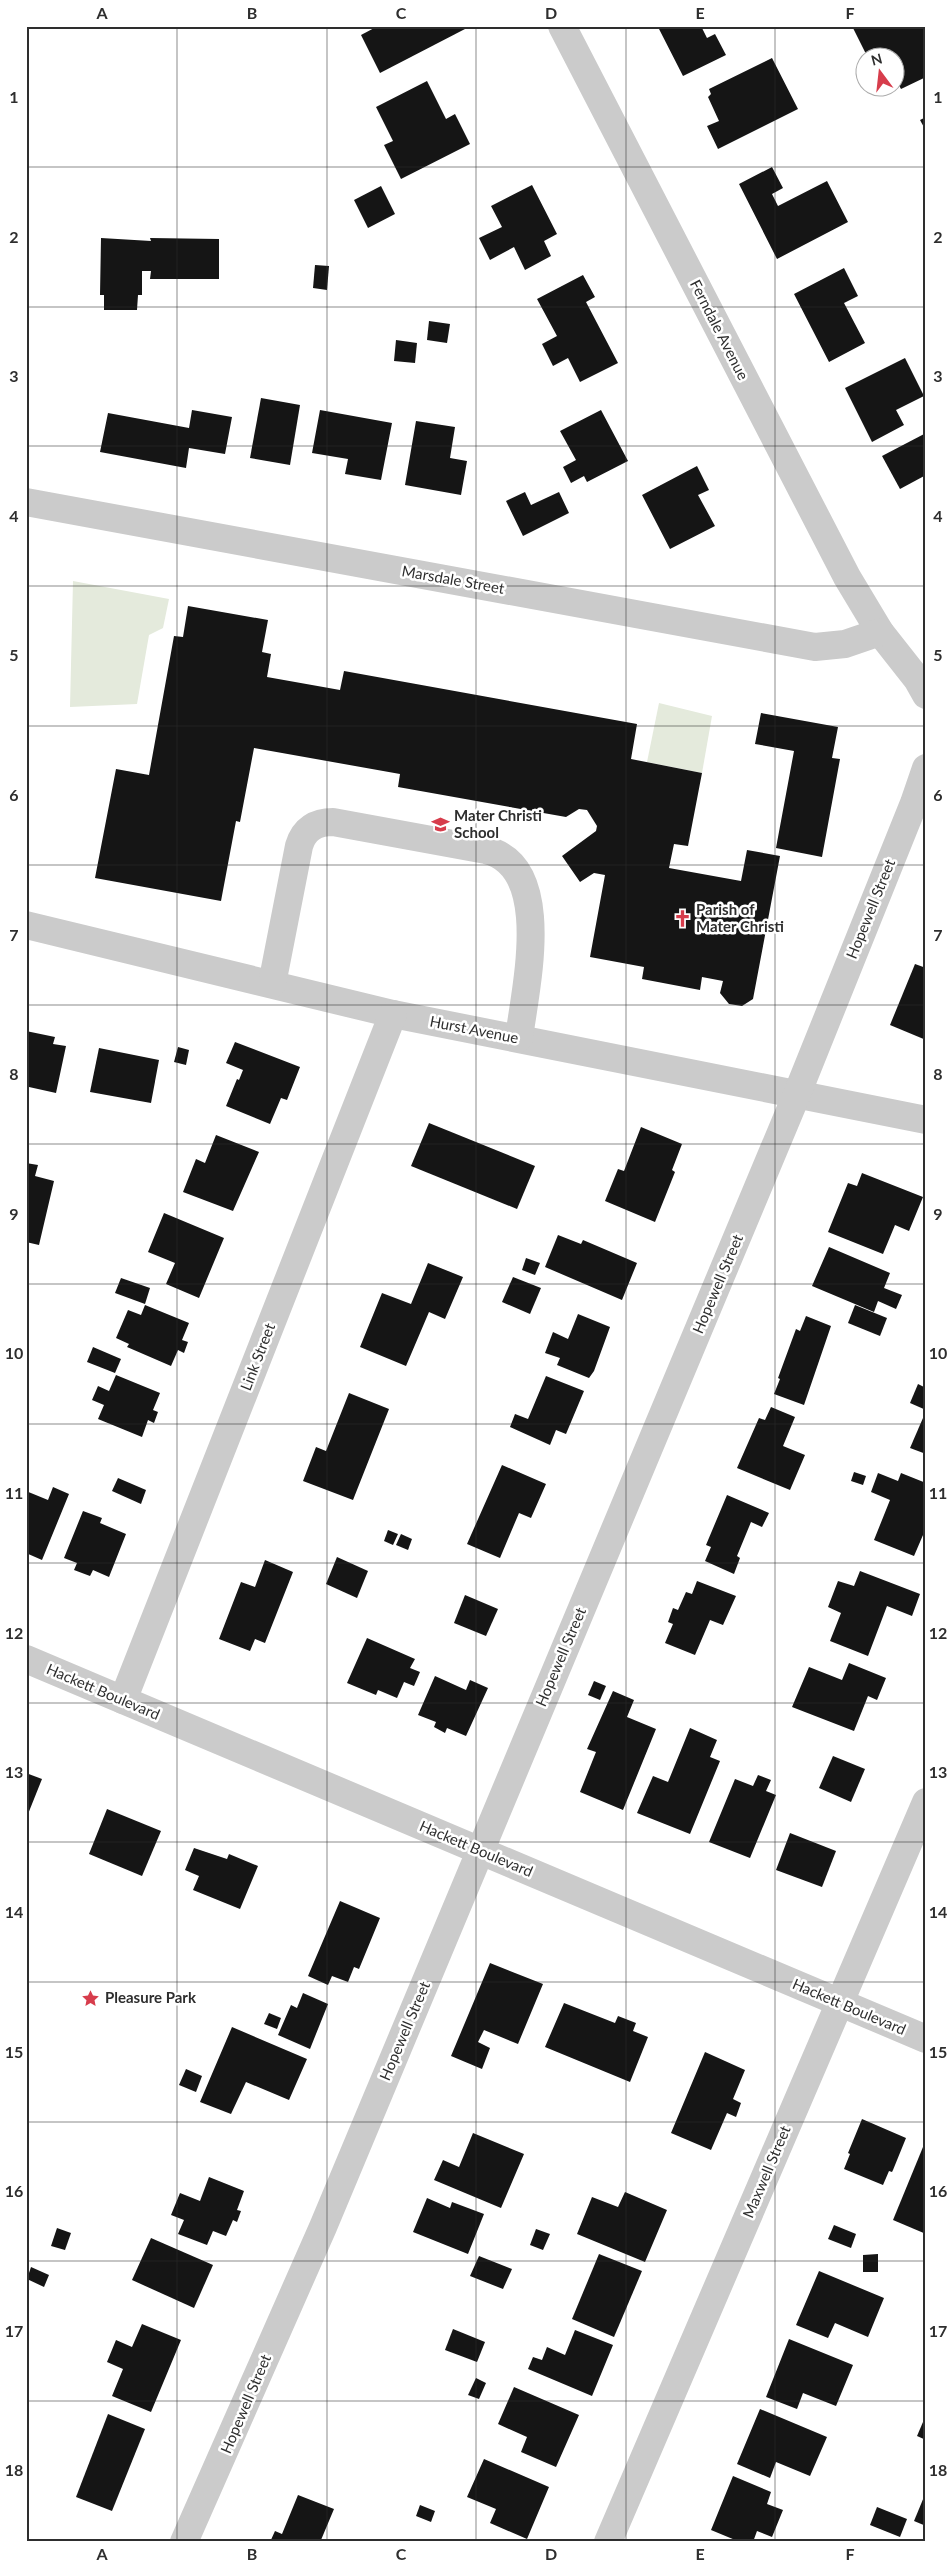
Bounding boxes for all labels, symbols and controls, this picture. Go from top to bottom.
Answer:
text: A [95,3,108,22]
text: B [247,3,257,22]
text: C [396,3,407,22]
text: D [545,3,557,22]
text: E [695,3,705,22]
text: F [845,3,855,22]
north arrow [854,48,904,98]
text: N [869,49,884,69]
text: 1 [9,87,19,106]
text: 1 [933,87,943,106]
text: 2 [9,227,19,246]
text: 2 [933,227,943,246]
street label: Ferndale Avenue [687,277,753,383]
text: 3 [9,366,19,385]
text: 3 [933,366,943,385]
text: 4 [9,506,19,525]
text: 4 [933,506,943,525]
street label: Marsdale Street [401,561,506,597]
text: 5 [9,645,19,664]
text: 5 [933,645,943,664]
text: 6 [9,785,19,804]
text: 6 [933,785,943,804]
place label: Mater Christi School [454,806,542,841]
school or university icon: Mater Christi School [430,815,450,835]
street label: Hopewell Street [842,856,899,961]
place label: Parish of Mater Christi [696,900,784,935]
church icon: Parish of Mater Christi [672,909,692,929]
text: 7 [9,925,19,944]
text: 7 [933,925,943,944]
street label: Hurst Avenue [428,1012,520,1046]
text: 8 [9,1064,19,1083]
text: 8 [933,1064,943,1083]
text: 9 [9,1204,19,1223]
text: 9 [933,1204,943,1223]
street label: Hopewell Street [688,1231,746,1336]
street label: Link Street [236,1320,278,1393]
text: 10 [5,1343,23,1362]
text: 10 [929,1343,947,1362]
text: 11 [5,1483,23,1502]
text: 11 [929,1483,947,1502]
street label: Hopewell Street [531,1604,589,1709]
text: 12 [5,1623,23,1642]
text: 12 [929,1623,947,1642]
street label: Hackett Boulevard [44,1659,163,1723]
text: 13 [5,1762,23,1781]
text: 13 [929,1762,947,1781]
street label: Hackett Boulevard [417,1816,536,1880]
text: 14 [5,1902,23,1921]
text: 14 [929,1902,947,1921]
street label: Hackett Boulevard [790,1974,909,2038]
street label: Hopewell Street [375,1978,433,2083]
place icon: Pleasure Park [81,1988,101,2008]
place label: Pleasure Park [105,1988,197,2006]
text: 15 [5,2042,23,2061]
text: 15 [929,2042,947,2061]
street label: Maxwell Street [739,2122,794,2221]
text: 16 [5,2181,23,2200]
text: 16 [929,2181,947,2200]
text: 17 [5,2321,23,2340]
text: 17 [929,2321,947,2340]
street label: Hopewell Street [216,2351,274,2456]
text: 18 [5,2460,23,2479]
text: 18 [929,2460,947,2479]
text: A [95,2544,108,2563]
text: B [247,2544,257,2563]
text: C [396,2544,407,2563]
text: D [545,2544,557,2563]
text: E [695,2544,705,2563]
text: F [845,2544,855,2563]

